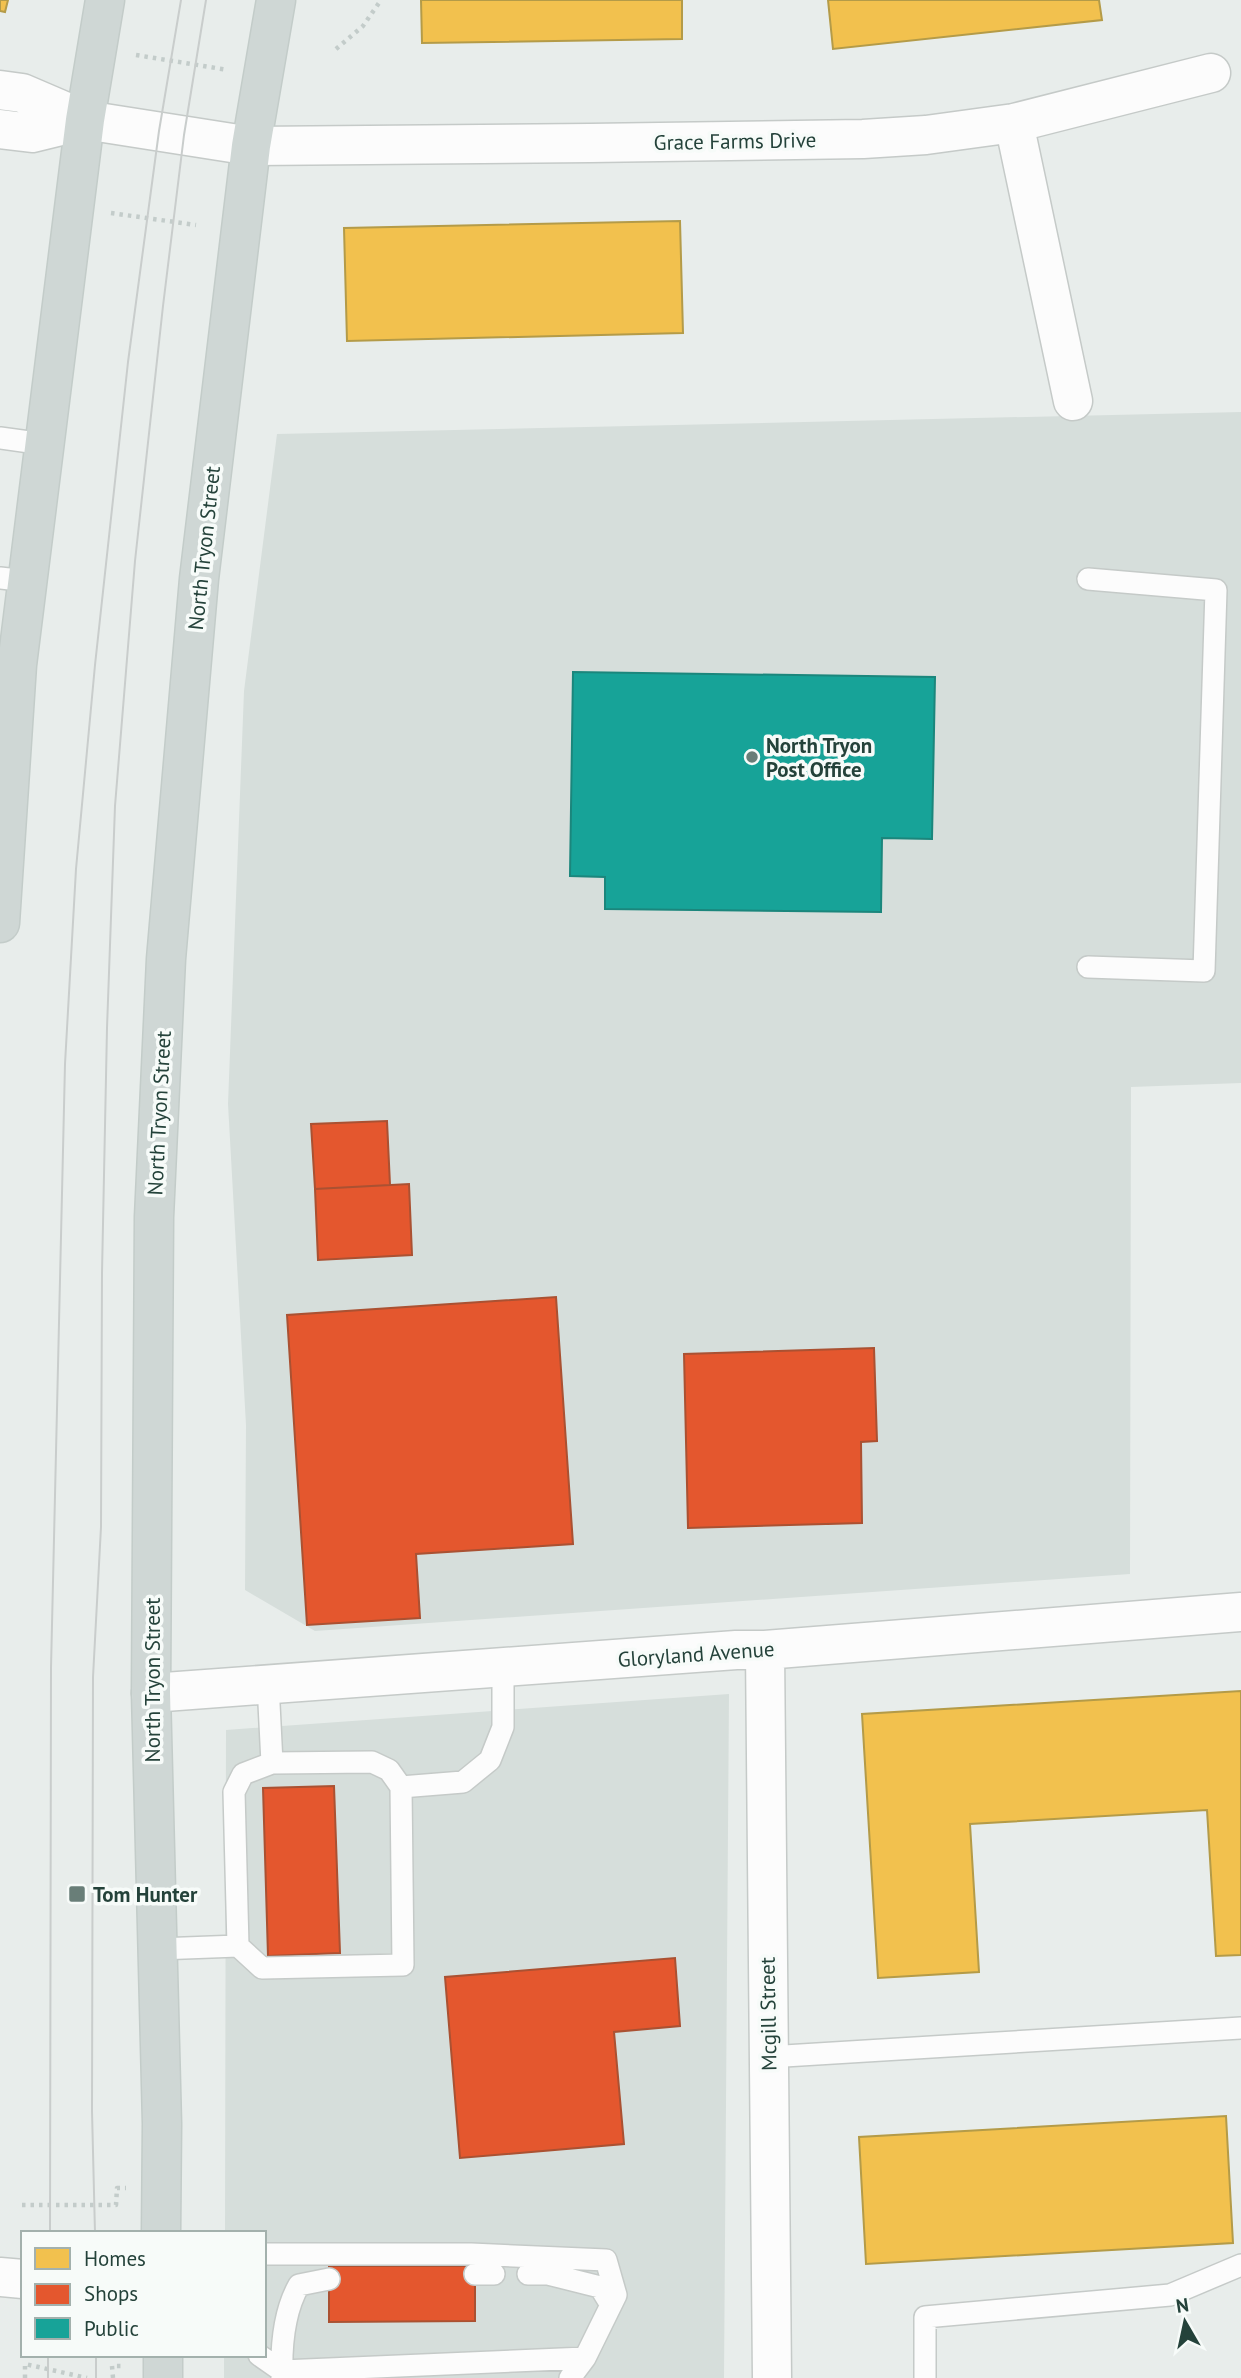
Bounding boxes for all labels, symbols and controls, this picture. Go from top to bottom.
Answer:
street label: Grace Farms Drive [653,126,817,156]
street label: North Tryon Street [182,465,226,631]
place label: North Tryon Post Office [766,732,872,783]
marker: North Tryon Post Office [744,749,760,765]
street label: North Tryon Street [141,1030,177,1196]
street label: North Tryon Street [139,1598,166,1762]
street label: Gloryland Avenue [617,1635,775,1673]
place label: Tom Hunter [93,1881,198,1908]
marker: Tom Hunter [67,1884,87,1904]
street label: Mcgill Street [754,1957,782,2071]
legend [21,2231,266,2357]
text: Homes [84,2245,146,2272]
text: Shops [84,2280,138,2307]
north arrow [1150,2287,1220,2357]
text: N [1174,2292,1190,2318]
text: Public [84,2315,139,2342]

